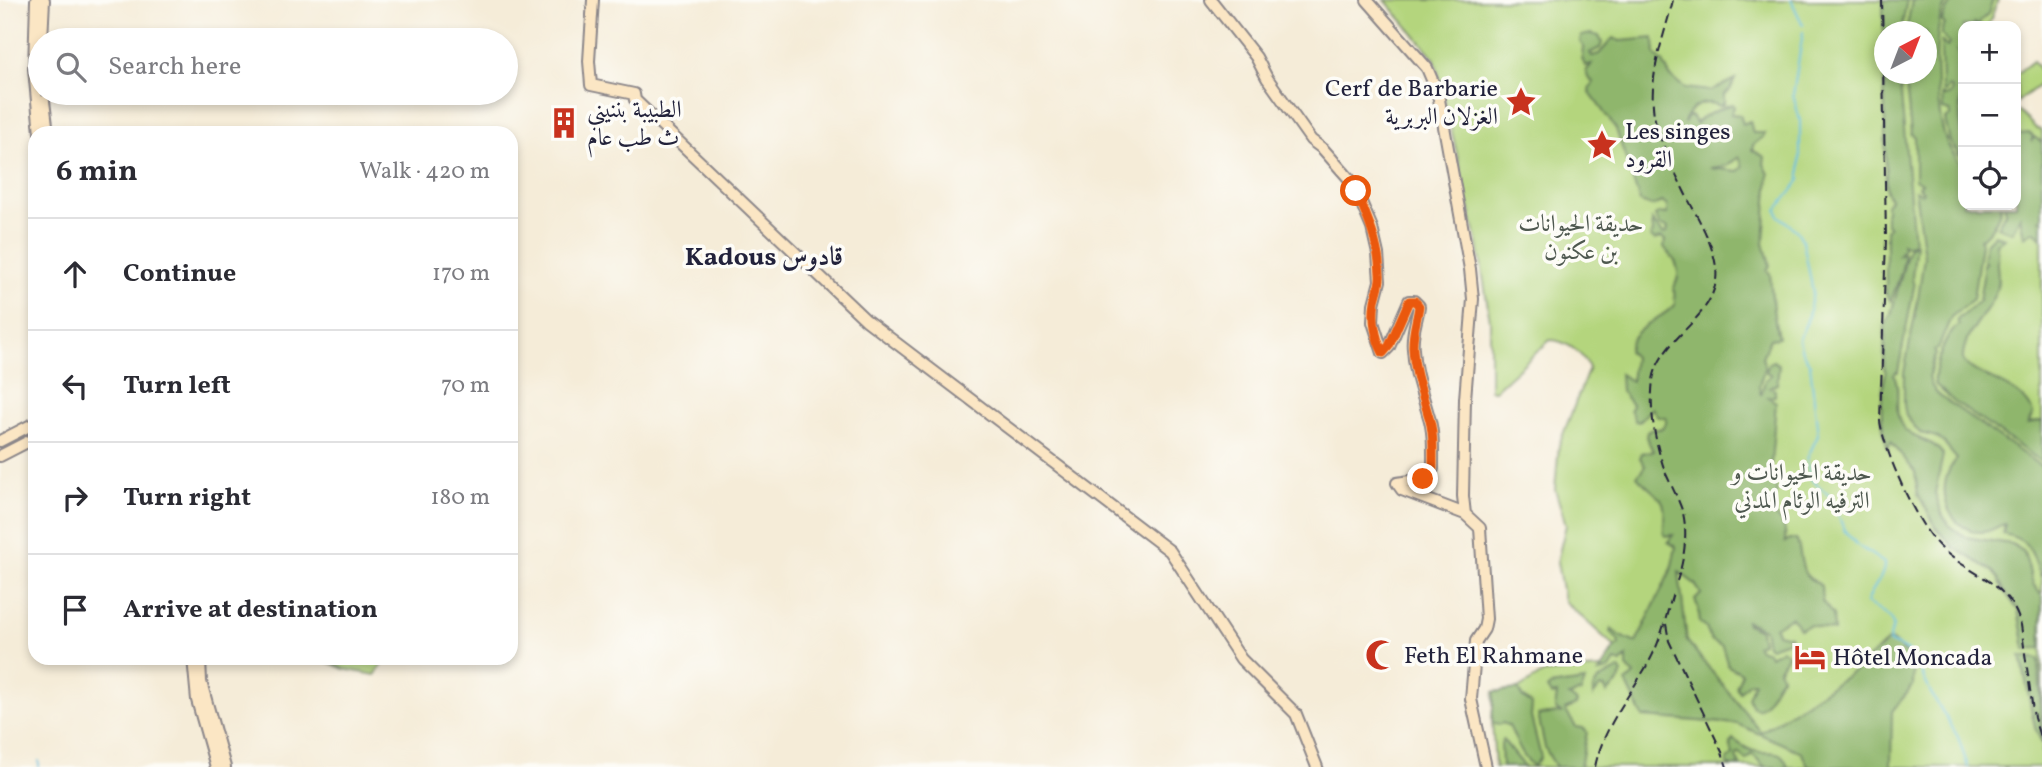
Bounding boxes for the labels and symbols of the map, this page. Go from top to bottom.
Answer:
north arrow [1874,21,1937,84]
place label: Cerf de Barbarie الغزلان البربرية [1325,73,1498,135]
place icon: Cerf de Barbarie الغزلان البربرية [1504,85,1538,119]
place label: الطبيبة بننيني ث طب عام [587,94,682,158]
building icon: الطبيبة بننيني ث طب عام [547,106,581,140]
place label: Les singes القرود [1625,116,1731,178]
place icon: Les singes القرود [1585,128,1619,162]
route start [1340,175,1371,206]
park label: حديقة الحيوانات بن عكنون [1518,208,1644,270]
district label: Kadous قادوس [685,240,843,276]
park label: حديقة الحيوانات و الترفيه الوئام المدني [1729,457,1872,521]
route end [1407,463,1438,494]
mosque icon: Feth El Rahmane [1364,638,1398,672]
place label: Feth El Rahmane [1404,640,1583,674]
hotel icon: Hôtel Moncada [1793,640,1827,674]
place label: Hôtel Moncada [1833,642,1993,676]

